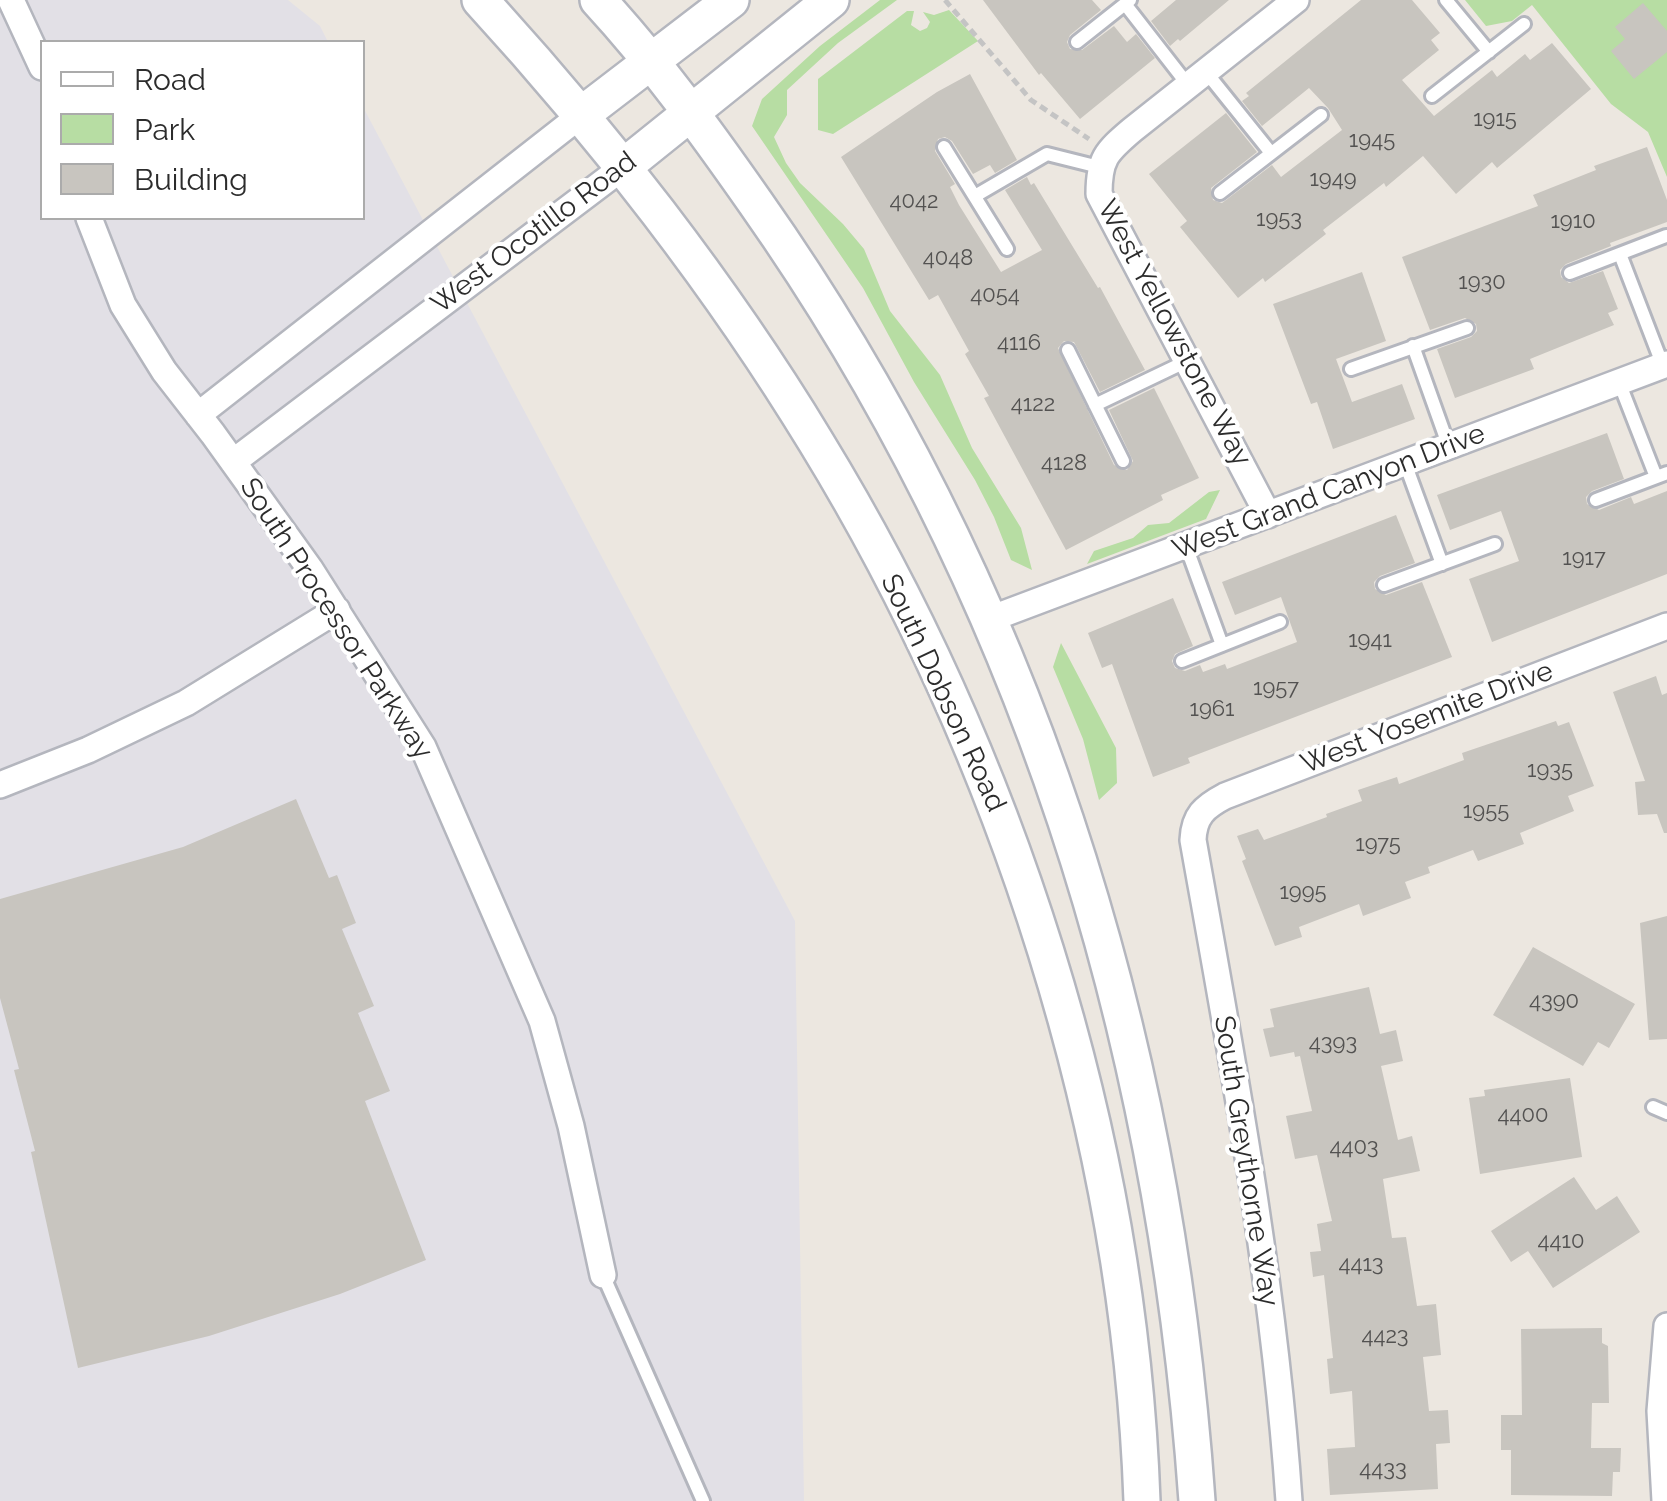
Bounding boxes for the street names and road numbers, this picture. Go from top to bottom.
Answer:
street label: West Ocotillo Road [425,145,643,321]
street label: West Yellowstone Way [1089,194,1259,472]
street label: West Grand Canyon Drive [1168,417,1490,567]
street label: South Processor Parkway [232,472,440,766]
street label: South Dobson Road [873,569,1013,817]
street label: West Yosemite Drive [1296,654,1558,782]
street label: South Greythorne Way [1206,1013,1286,1309]

